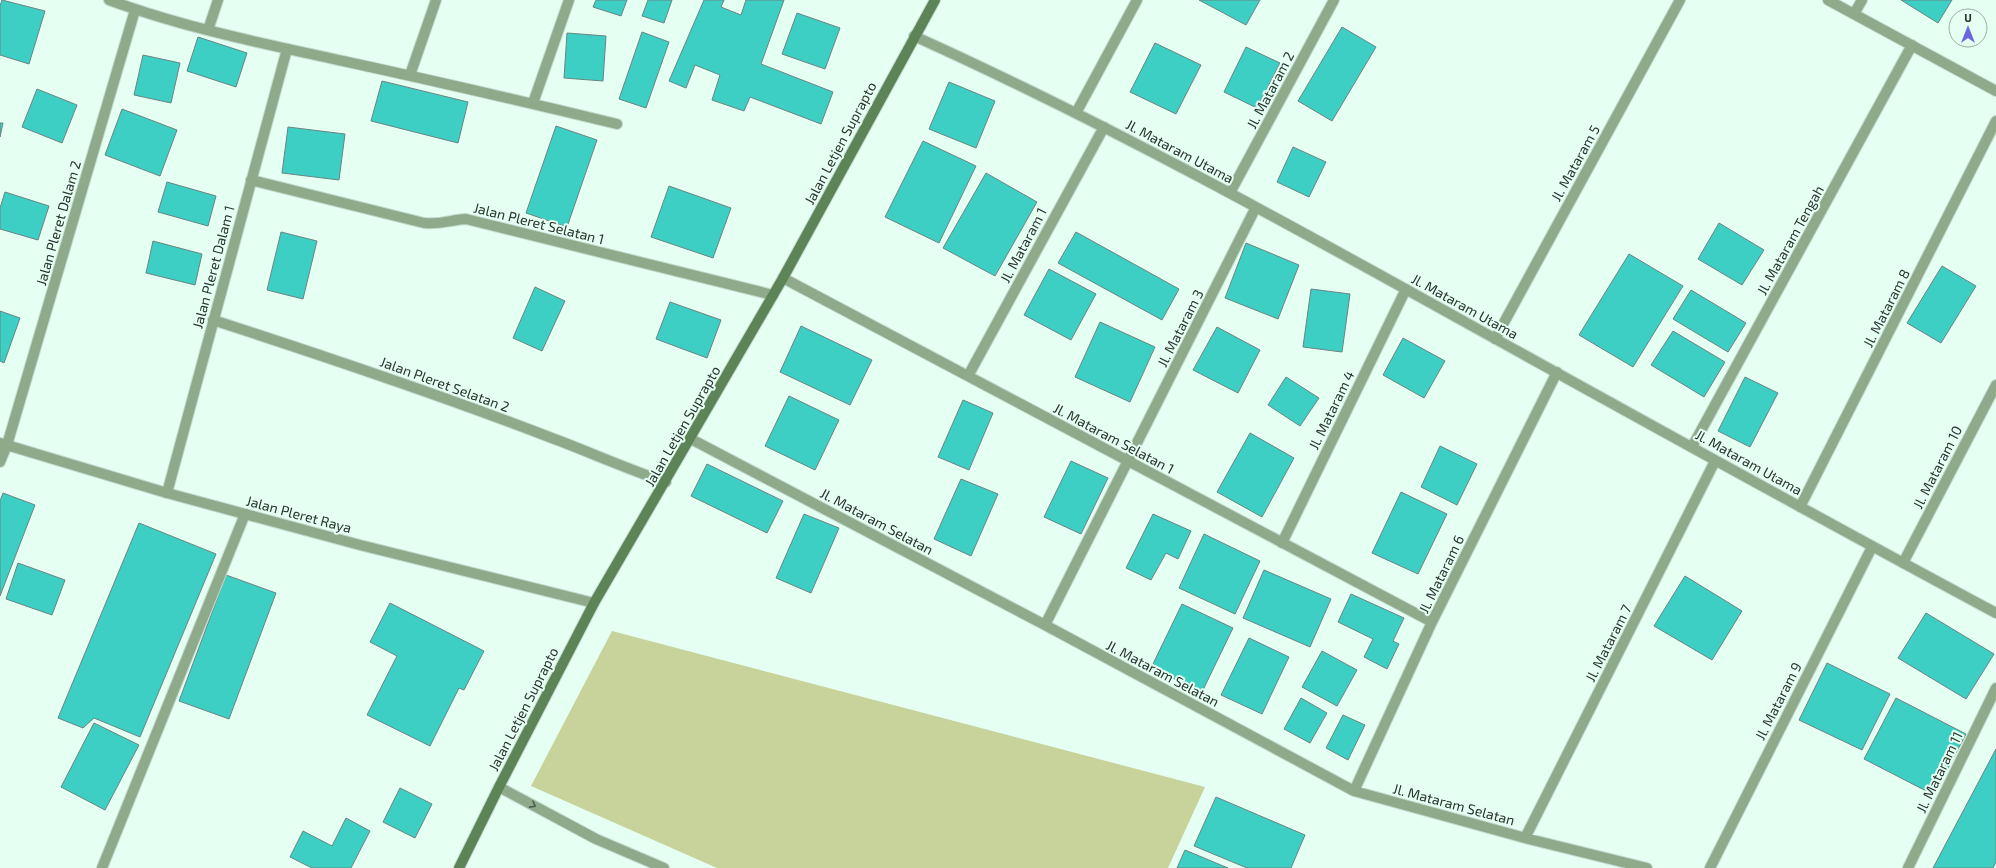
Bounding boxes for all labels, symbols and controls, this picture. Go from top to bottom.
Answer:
north arrow [1948,8,1988,48]
text: U [1964,11,1972,24]
street label: Jl. Mataram 2 [1243,48,1297,131]
street label: Jalan Letjen Suprapto [800,79,880,207]
street label: Jl. Mataram Utama [1123,116,1237,186]
street label: Jl. Mataram 5 [1547,122,1603,204]
street label: Jalan Pleret Dalam 2 [32,159,84,287]
street label: Jl. Mataram Tengah [1753,182,1827,298]
street label: Jalan Pleret Selatan 1 [472,199,606,247]
street label: Jalan Pleret Dalam 1 [188,204,238,330]
street label: Jl. Mataram 1 [996,205,1050,285]
street label: Jl. Mataram 8 [1859,266,1913,350]
street label: Jl. Mataram Utama [1409,270,1521,342]
street label: Jl. Mataram 3 [1153,286,1207,370]
street label: Jalan Pleret Selatan 2 [378,353,512,415]
street label: Jalan Letjen Suprapto [641,363,724,489]
street label: Jl. Mataram 4 [1305,368,1357,452]
street label: Jl. Mataram Selatan 1 [1051,399,1177,477]
street label: Jl. Mataram 10 [1909,423,1965,511]
street label: Jl. Mataram Utama [1693,426,1805,498]
street label: Jl. Mataram Selatan [818,484,936,558]
street label: Jalan Pleret Raya [245,492,353,536]
street label: Jl. Mataram 6 [1415,532,1467,616]
street label: Jl. Mataram 7 [1581,602,1635,684]
street label: Jl. Mataram Selatan [1104,636,1222,710]
street label: Jalan Letjen Suprapto [484,644,562,774]
street label: Jl. Mataram 9 [1751,659,1805,743]
street label: Jl. Mataram 11 [1912,729,1966,815]
street label: Jl. Mataram Selatan [1391,780,1517,828]
one-way arrow [529,800,536,808]

